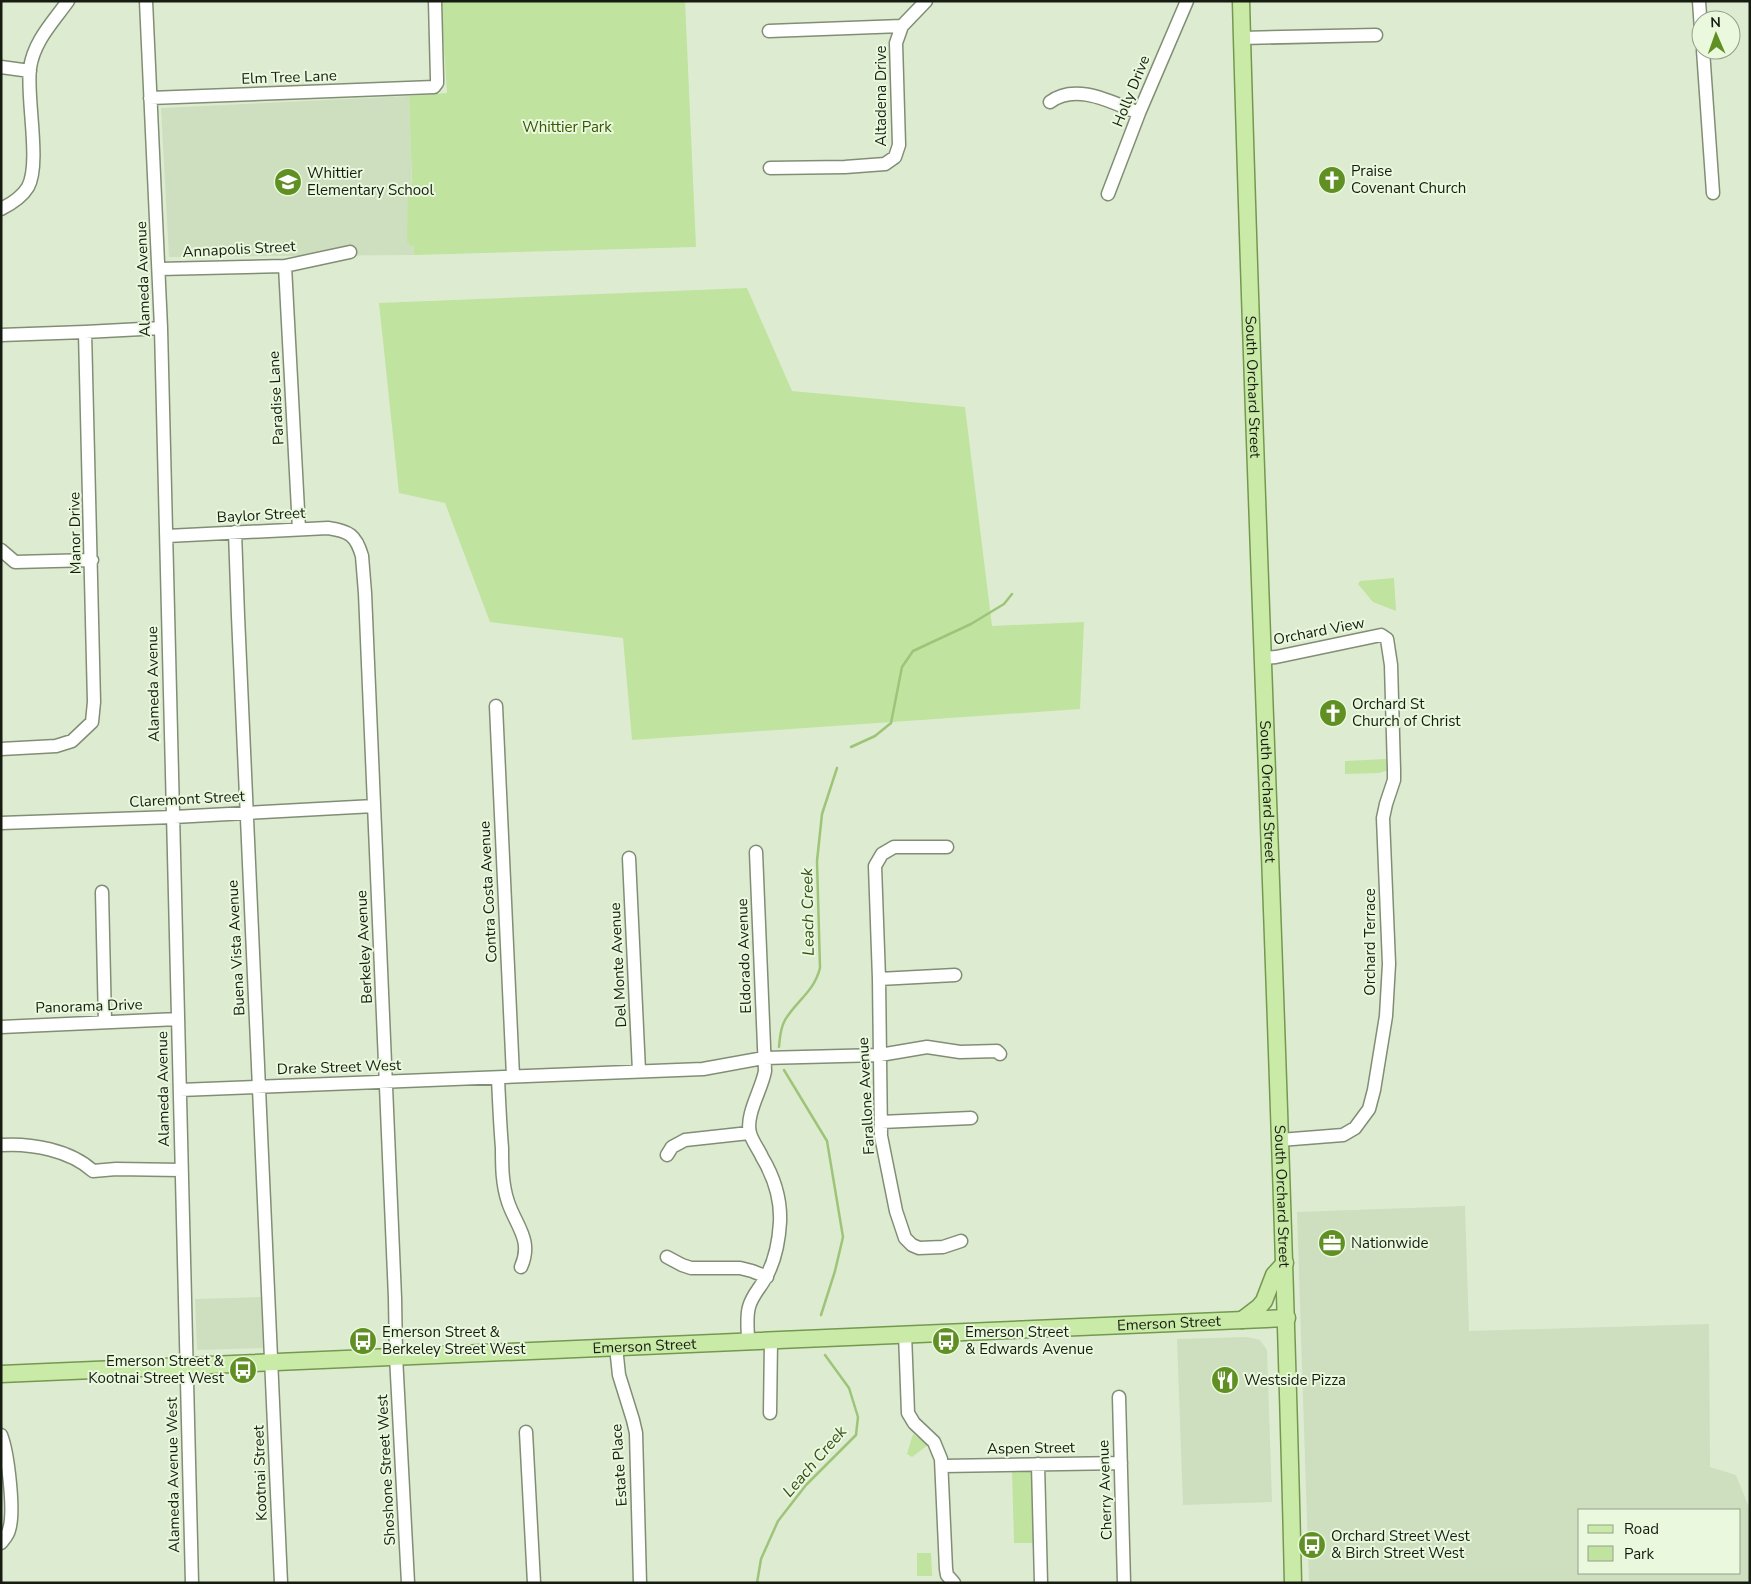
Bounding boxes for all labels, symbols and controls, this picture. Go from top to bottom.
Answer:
north arrow [1691,10,1741,60]
text: N [1710,13,1721,32]
street label: Altadena Drive [871,45,891,147]
street label: Holly Drive [1108,52,1154,130]
street label: Elm Tree Lane [241,65,337,89]
park label: Whittier Park [522,117,612,137]
place label: Praise Covenant Church [1351,161,1466,198]
place label: Whittier Elementary School [307,163,434,200]
church icon: Praise Covenant Church [1317,165,1347,195]
school or university icon: Whittier Elementary School [273,167,303,197]
street label: Alameda Avenue [131,221,155,337]
street label: Annapolis Street [182,236,297,262]
street label: South Orchard Street [1241,315,1266,459]
street label: Paradise Lane [264,350,288,446]
street label: Manor Drive [64,492,86,574]
street label: Baylor Street [216,503,306,527]
street label: Orchard View [1272,612,1367,650]
street label: Alameda Avenue [142,626,164,742]
place label: Orchard St Church of Christ [1352,694,1461,731]
church icon: Orchard St Church of Christ [1318,698,1348,728]
street label: South Orchard Street [1255,720,1280,864]
street label: Claremont Street [129,786,246,812]
street label: Contra Costa Avenue [474,821,502,963]
water label: Leach Creek [796,867,820,956]
street label: Buena Vista Avenue [222,880,250,1016]
street label: Orchard Terrace [1360,888,1380,996]
street label: Berkeley Avenue [351,890,377,1004]
street label: Eldorado Avenue [732,898,756,1014]
street label: Del Monte Avenue [605,902,631,1028]
street label: Panorama Drive [35,994,143,1018]
street label: Alameda Avenue [152,1031,174,1147]
street label: Farallone Avenue [853,1037,879,1155]
street label: Drake Street West [277,1055,402,1079]
street label: South Orchard Street [1270,1125,1294,1269]
office icon: Nationwide [1317,1228,1347,1258]
place label: Nationwide [1351,1233,1428,1253]
street label: Emerson Street [1117,1311,1222,1335]
place label: Emerson Street & Berkeley Street West [382,1322,526,1359]
place label: Emerson Street & Edwards Avenue [965,1322,1093,1359]
bus stop icon: Emerson Street & Berkeley Street West [348,1326,378,1356]
bus stop icon: Emerson Street & Edwards Avenue [931,1326,961,1356]
street label: Emerson Street [592,1334,697,1358]
place label: Emerson Street & Kootnai Street West [88,1351,225,1388]
bus stop icon: Emerson Street & Kootnai Street West [228,1355,258,1385]
restaurant icon: Westside Pizza [1210,1365,1240,1395]
place label: Westside Pizza [1244,1370,1346,1390]
street label: Shoshone Street West [372,1393,400,1546]
street label: Alameda Avenue West [162,1396,184,1553]
water label: Leach Creek [778,1421,852,1502]
street label: Estate Place [606,1423,632,1507]
street label: Kootnai Street [248,1424,272,1521]
street label: Aspen Street [987,1437,1076,1459]
street label: Cherry Avenue [1093,1439,1117,1541]
legend [1578,1509,1741,1574]
text: Road [1624,1519,1659,1539]
place label: Orchard Street West & Birch Street West [1331,1526,1471,1563]
bus stop icon: Orchard Street West & Birch Street West [1297,1530,1327,1560]
text: Park [1624,1544,1654,1564]

